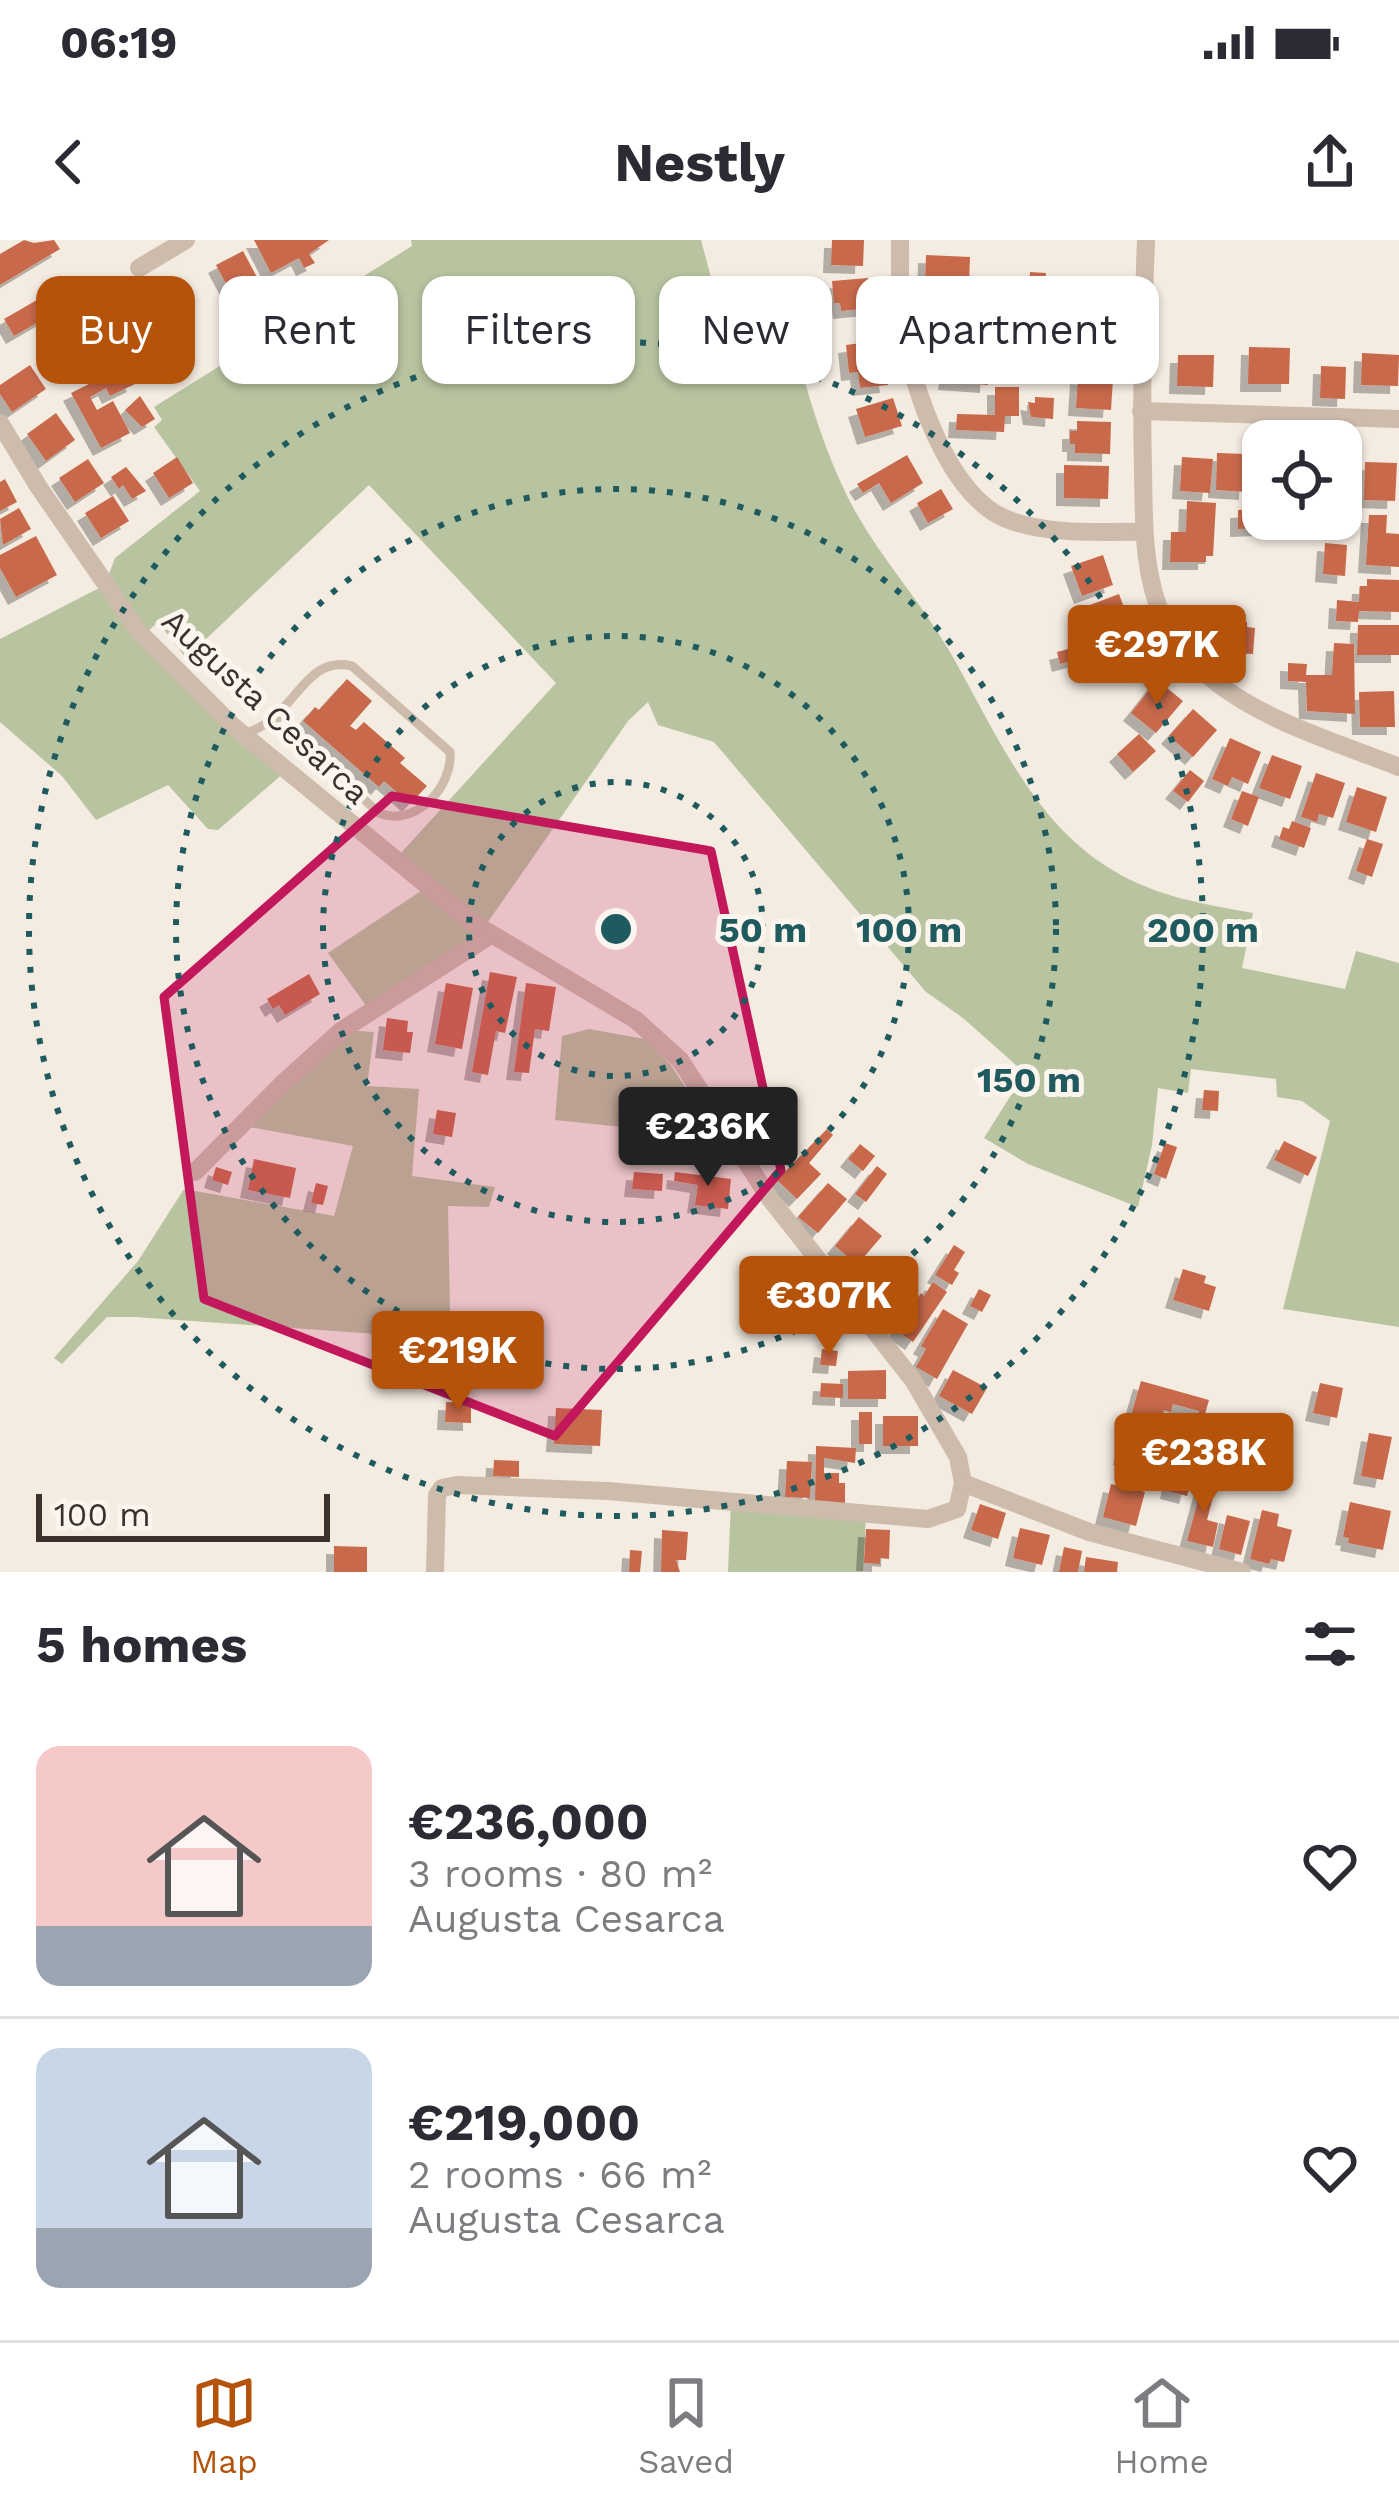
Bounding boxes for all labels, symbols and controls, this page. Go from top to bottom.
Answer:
text: 06:19 [60,16,177,69]
icon: back [36,129,102,195]
icon: share [1297,129,1363,195]
text: Nestly [614,131,785,194]
chip: Buy [36,276,195,384]
chip: Rent [219,276,398,384]
chip: Filters [422,276,635,384]
chip: New [659,276,832,384]
chip: Apartment [856,276,1159,384]
map controls [1242,420,1362,540]
button: locate [1242,420,1362,540]
street label: Augusta Cesarca [154,601,377,812]
pin: €297K [1073,605,1241,707]
text: €297K [1095,621,1219,666]
centre of rings [595,908,637,950]
text: 50 m [719,909,807,951]
text: 100 m [856,909,962,951]
text: 200 m [1147,909,1259,951]
text: 150 m [977,1059,1081,1101]
pin: €236K [624,1087,792,1189]
text: €236K [646,1103,770,1148]
pin: €307K [745,1256,913,1358]
text: €307K [766,1272,892,1317]
pin: €219K [374,1311,542,1413]
text: €219K [399,1327,517,1372]
pin: €238K [1120,1413,1288,1515]
text: €238K [1141,1429,1267,1474]
scale bar [36,1488,330,1541]
text: 100 m [54,1495,151,1534]
icon: filters [1297,1611,1363,1677]
text: 5 homes [36,1615,247,1674]
text: €236,000 [408,1792,649,1851]
icon: home [132,1794,276,1938]
icon: heart [1297,1833,1363,1899]
text: 3 rooms · 80 m² [408,1851,712,1896]
text: Augusta Cesarca [408,1896,725,1941]
text: €219,000 [408,2093,640,2152]
icon: home [132,2096,276,2240]
icon: heart [1297,2135,1363,2201]
text: 2 rooms · 66 m² [408,2152,711,2197]
text: Augusta Cesarca [408,2197,725,2242]
tab: Map [190,2370,258,2481]
tab: Saved [638,2370,734,2481]
tab: Home [1114,2370,1209,2481]

